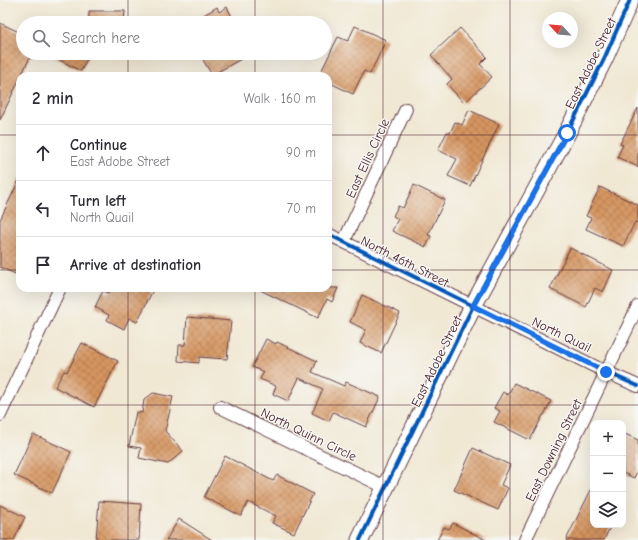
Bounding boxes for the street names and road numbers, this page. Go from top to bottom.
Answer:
street label: East Adobe Street [562,14,620,111]
street label: East Ellis Circle [343,116,393,200]
street label: North 46th Street [358,233,452,291]
street label: East Adobe Street [408,312,466,409]
street label: North Quail [530,314,594,355]
street label: East Downing Street [522,396,585,504]
street label: North Quinn Circle [259,405,359,464]

